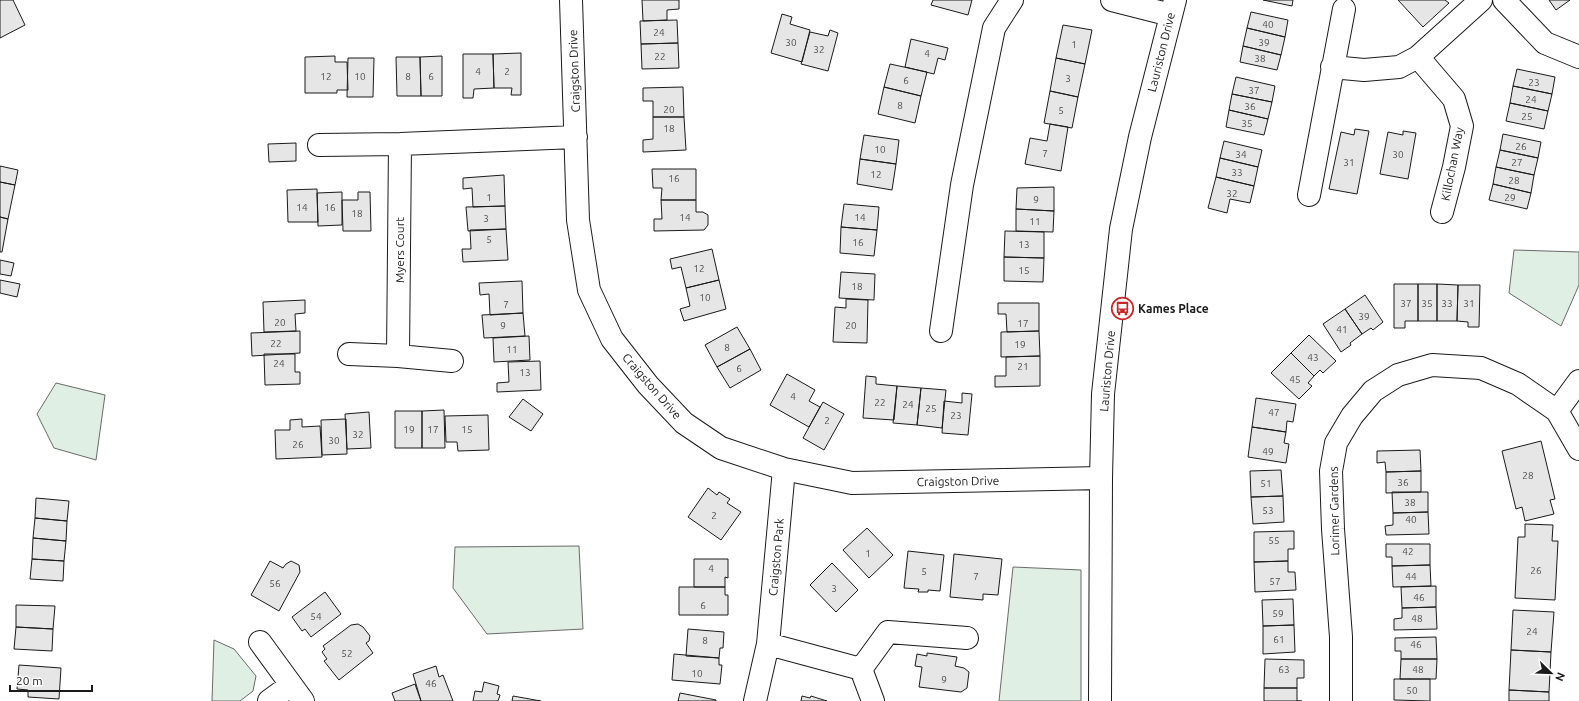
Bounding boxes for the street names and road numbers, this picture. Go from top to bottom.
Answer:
street label: Lauriston Drive [1145,11,1177,93]
street label: Craigston Drive [566,29,582,113]
street label: Killochan Way [1438,126,1466,202]
street label: Myers Court [393,217,406,283]
street label: Lauriston Drive [1097,330,1117,412]
street label: Craigston Drive [620,351,684,421]
street label: Lorimer Gardens [1327,466,1341,556]
street label: Craigston Drive [917,474,999,488]
street label: Craigston Park [766,517,786,597]

